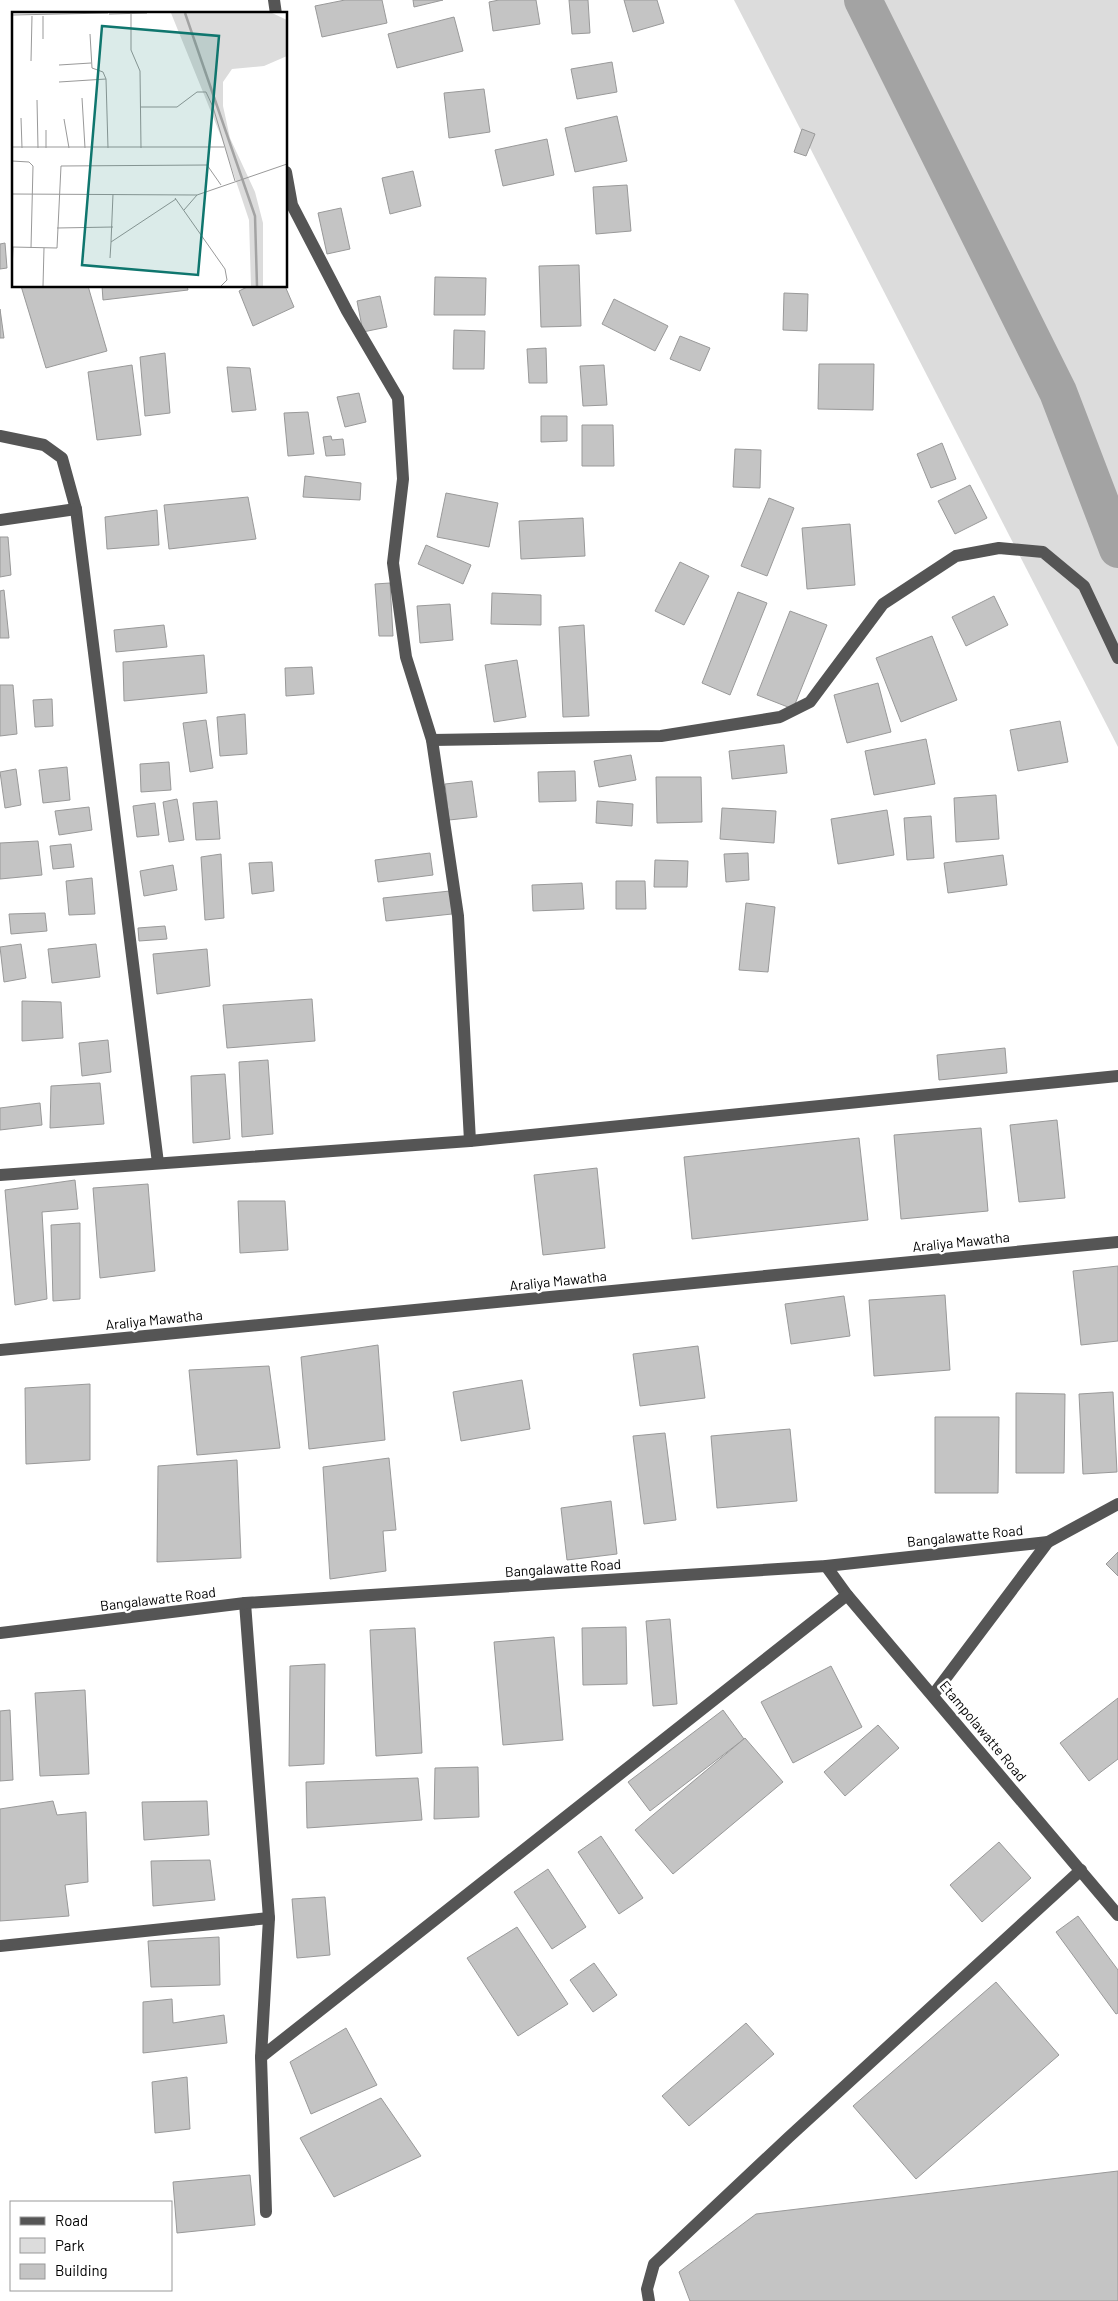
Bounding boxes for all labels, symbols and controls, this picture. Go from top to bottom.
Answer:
inset map [12,12,288,288]
street label: Araliya Mawatha [911,1228,1010,1255]
street label: Araliya Mawatha [508,1267,607,1294]
street label: Araliya Mawatha [104,1306,203,1333]
street label: Bangalawatte Road [906,1521,1024,1550]
street label: Bangalawatte Road [504,1555,622,1580]
street label: Bangalawatte Road [99,1583,217,1614]
street label: Etampolawatte Road [936,1677,1030,1784]
legend [10,2201,172,2291]
text: Road [55,2211,88,2229]
text: Park [55,2236,85,2254]
text: Building [55,2261,108,2279]

